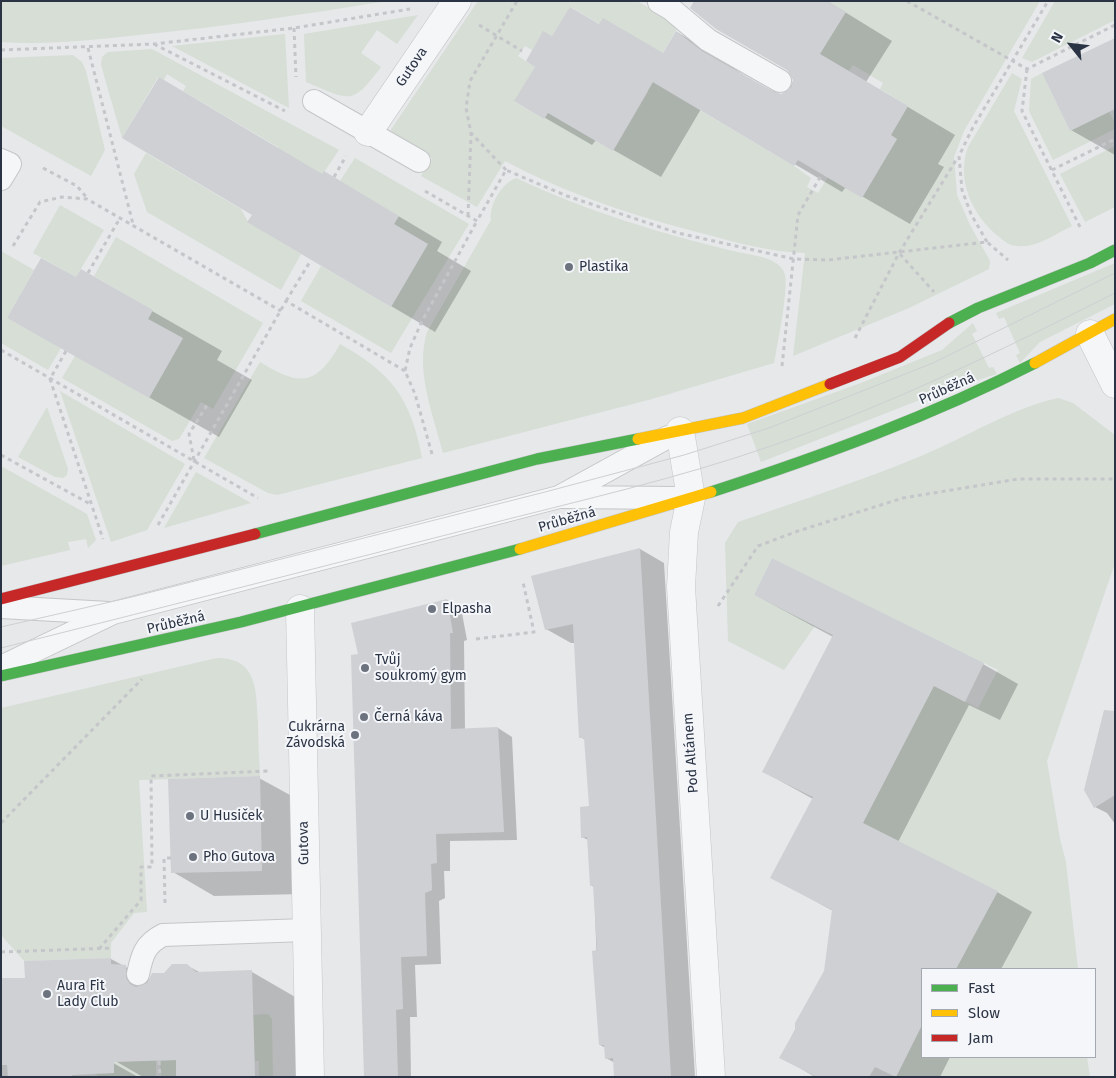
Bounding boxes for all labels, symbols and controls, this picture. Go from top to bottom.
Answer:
north arrow [1046,20,1096,70]
text: N [1048,29,1067,46]
street label: Gutova [393,44,431,90]
place label: Plastika [579,259,629,275]
marker: Plastika [563,261,575,273]
street label: Průběžná [917,369,977,409]
street label: Průběžná [536,504,598,536]
place label: Elpasha [442,601,492,617]
marker: Elpasha [426,603,438,615]
street label: Průběžná [145,608,207,638]
place label: Tvůj soukromý gym [375,652,467,684]
marker: Tvůj soukromý gym [359,662,371,674]
place label: Černá káva [374,709,443,725]
marker: Černá káva [358,711,370,723]
street label: Pod Altánem [680,712,702,794]
place label: Cukrárna Závodská [286,719,345,752]
marker: Cukrárna Závodská [349,729,361,741]
place label: U Husiček [200,808,262,824]
marker: U Husiček [184,810,196,822]
street label: Gutova [295,821,313,865]
place label: Pho Gutova [203,849,275,865]
marker: Pho Gutova [187,851,199,863]
legend [921,968,1096,1058]
place label: Aura Fit Lady Club [57,978,119,1010]
text: Fast [968,979,995,997]
marker: Aura Fit Lady Club [41,988,53,1000]
text: Slow [968,1004,1000,1022]
text: Jam [968,1029,994,1047]

